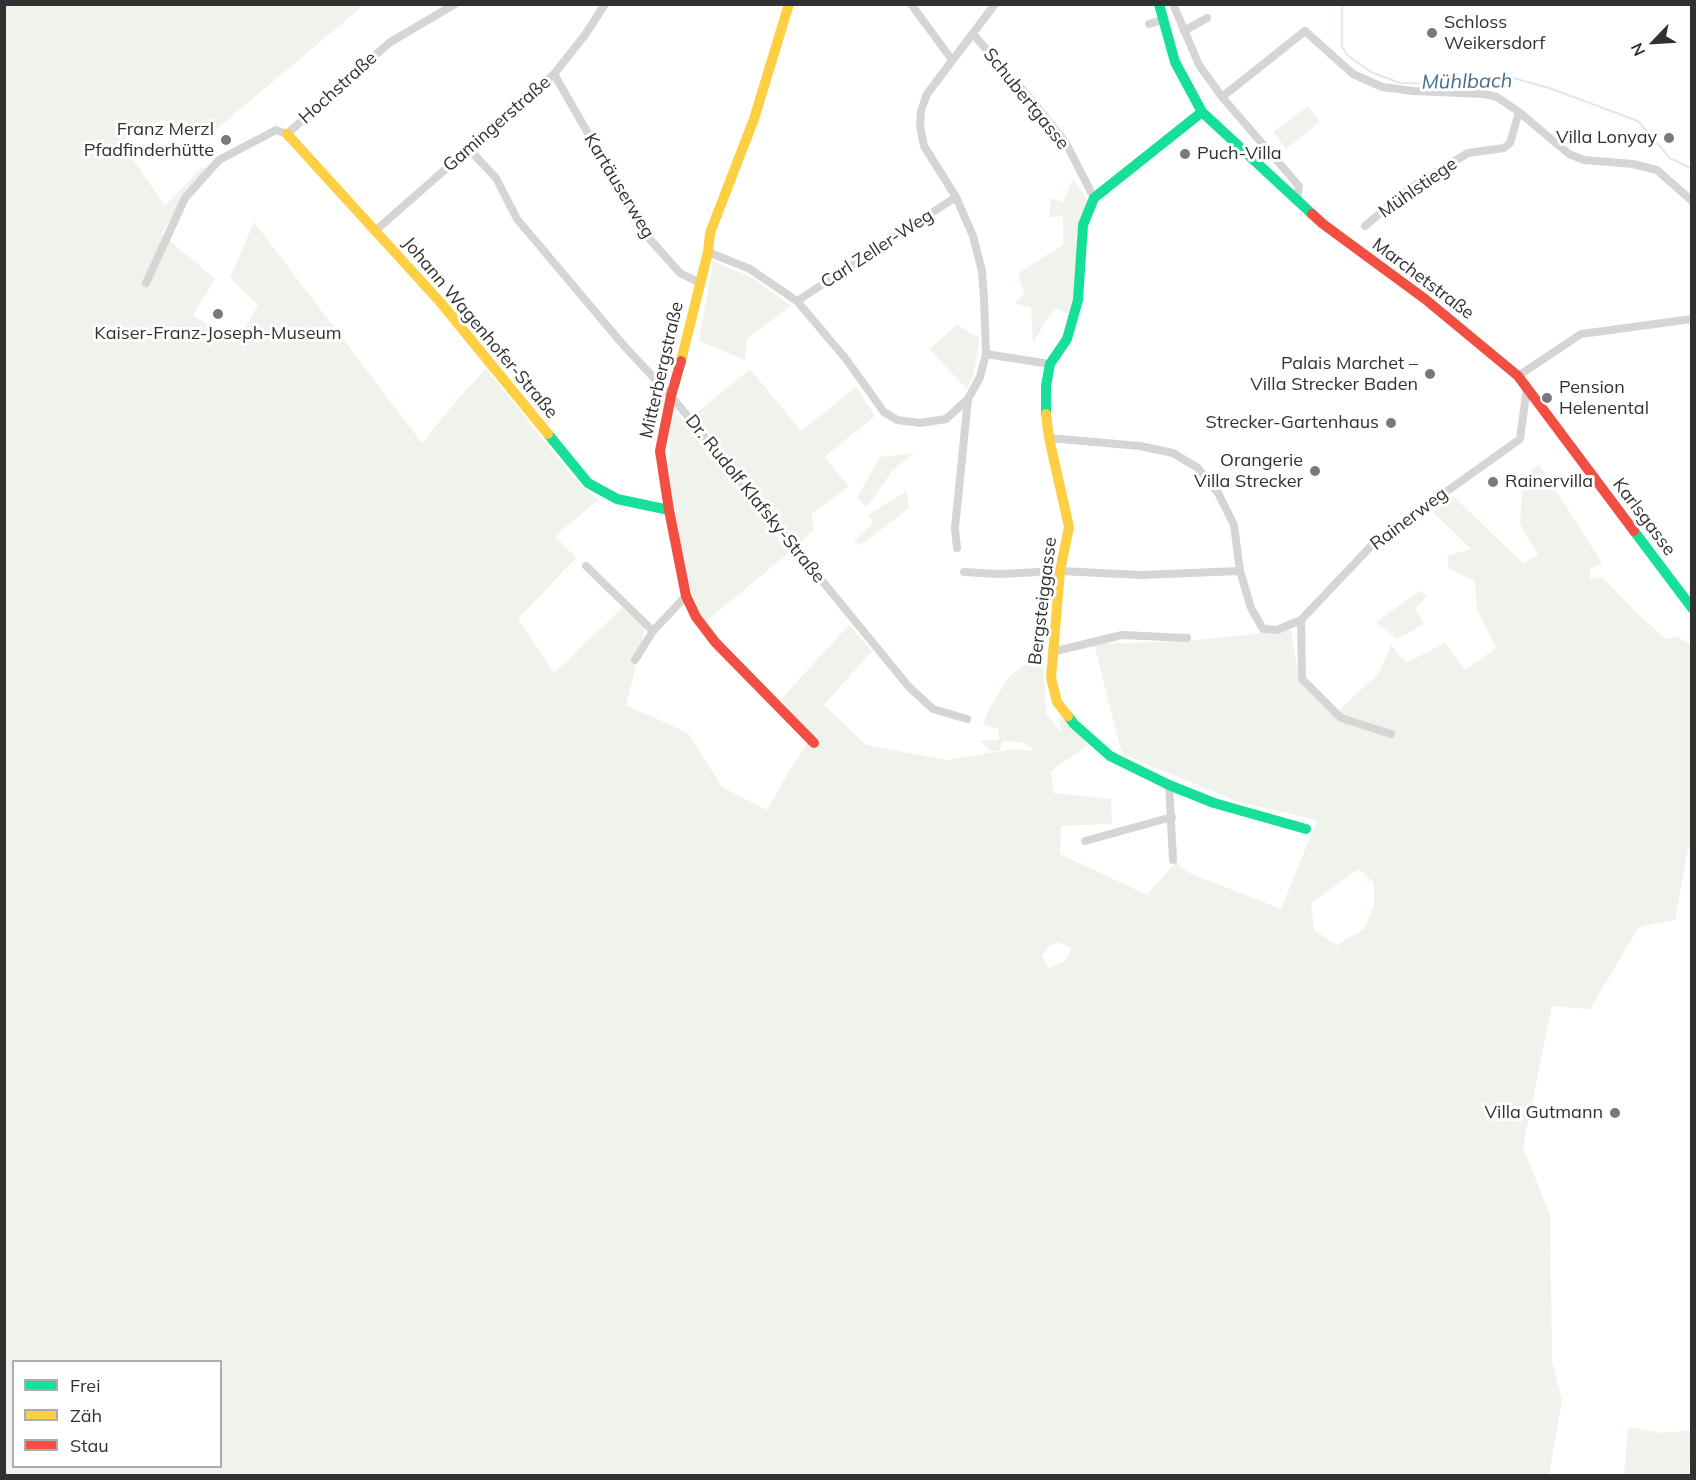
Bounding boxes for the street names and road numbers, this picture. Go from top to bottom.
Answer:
street label: Schubertgasse [979,44,1073,154]
street label: Hochstraße [295,47,381,129]
street label: Gamingerstraße [439,71,555,177]
street label: Kartäuserweg [579,130,659,242]
street label: Mühlstiege [1375,153,1461,223]
street label: Carl Zeller-Weg [817,205,937,293]
street label: Johann Wagenhofer-Straße [398,233,562,423]
street label: Marchetstraße [1368,234,1478,324]
street label: Mitterbergstraße [636,299,688,441]
street label: Dr. Rudolf Klafsky-Straße [680,411,830,587]
street label: Karlsgasse [1608,474,1680,560]
street label: Rainerweg [1366,483,1452,555]
street label: Bergsteiggasse [1024,536,1062,666]

